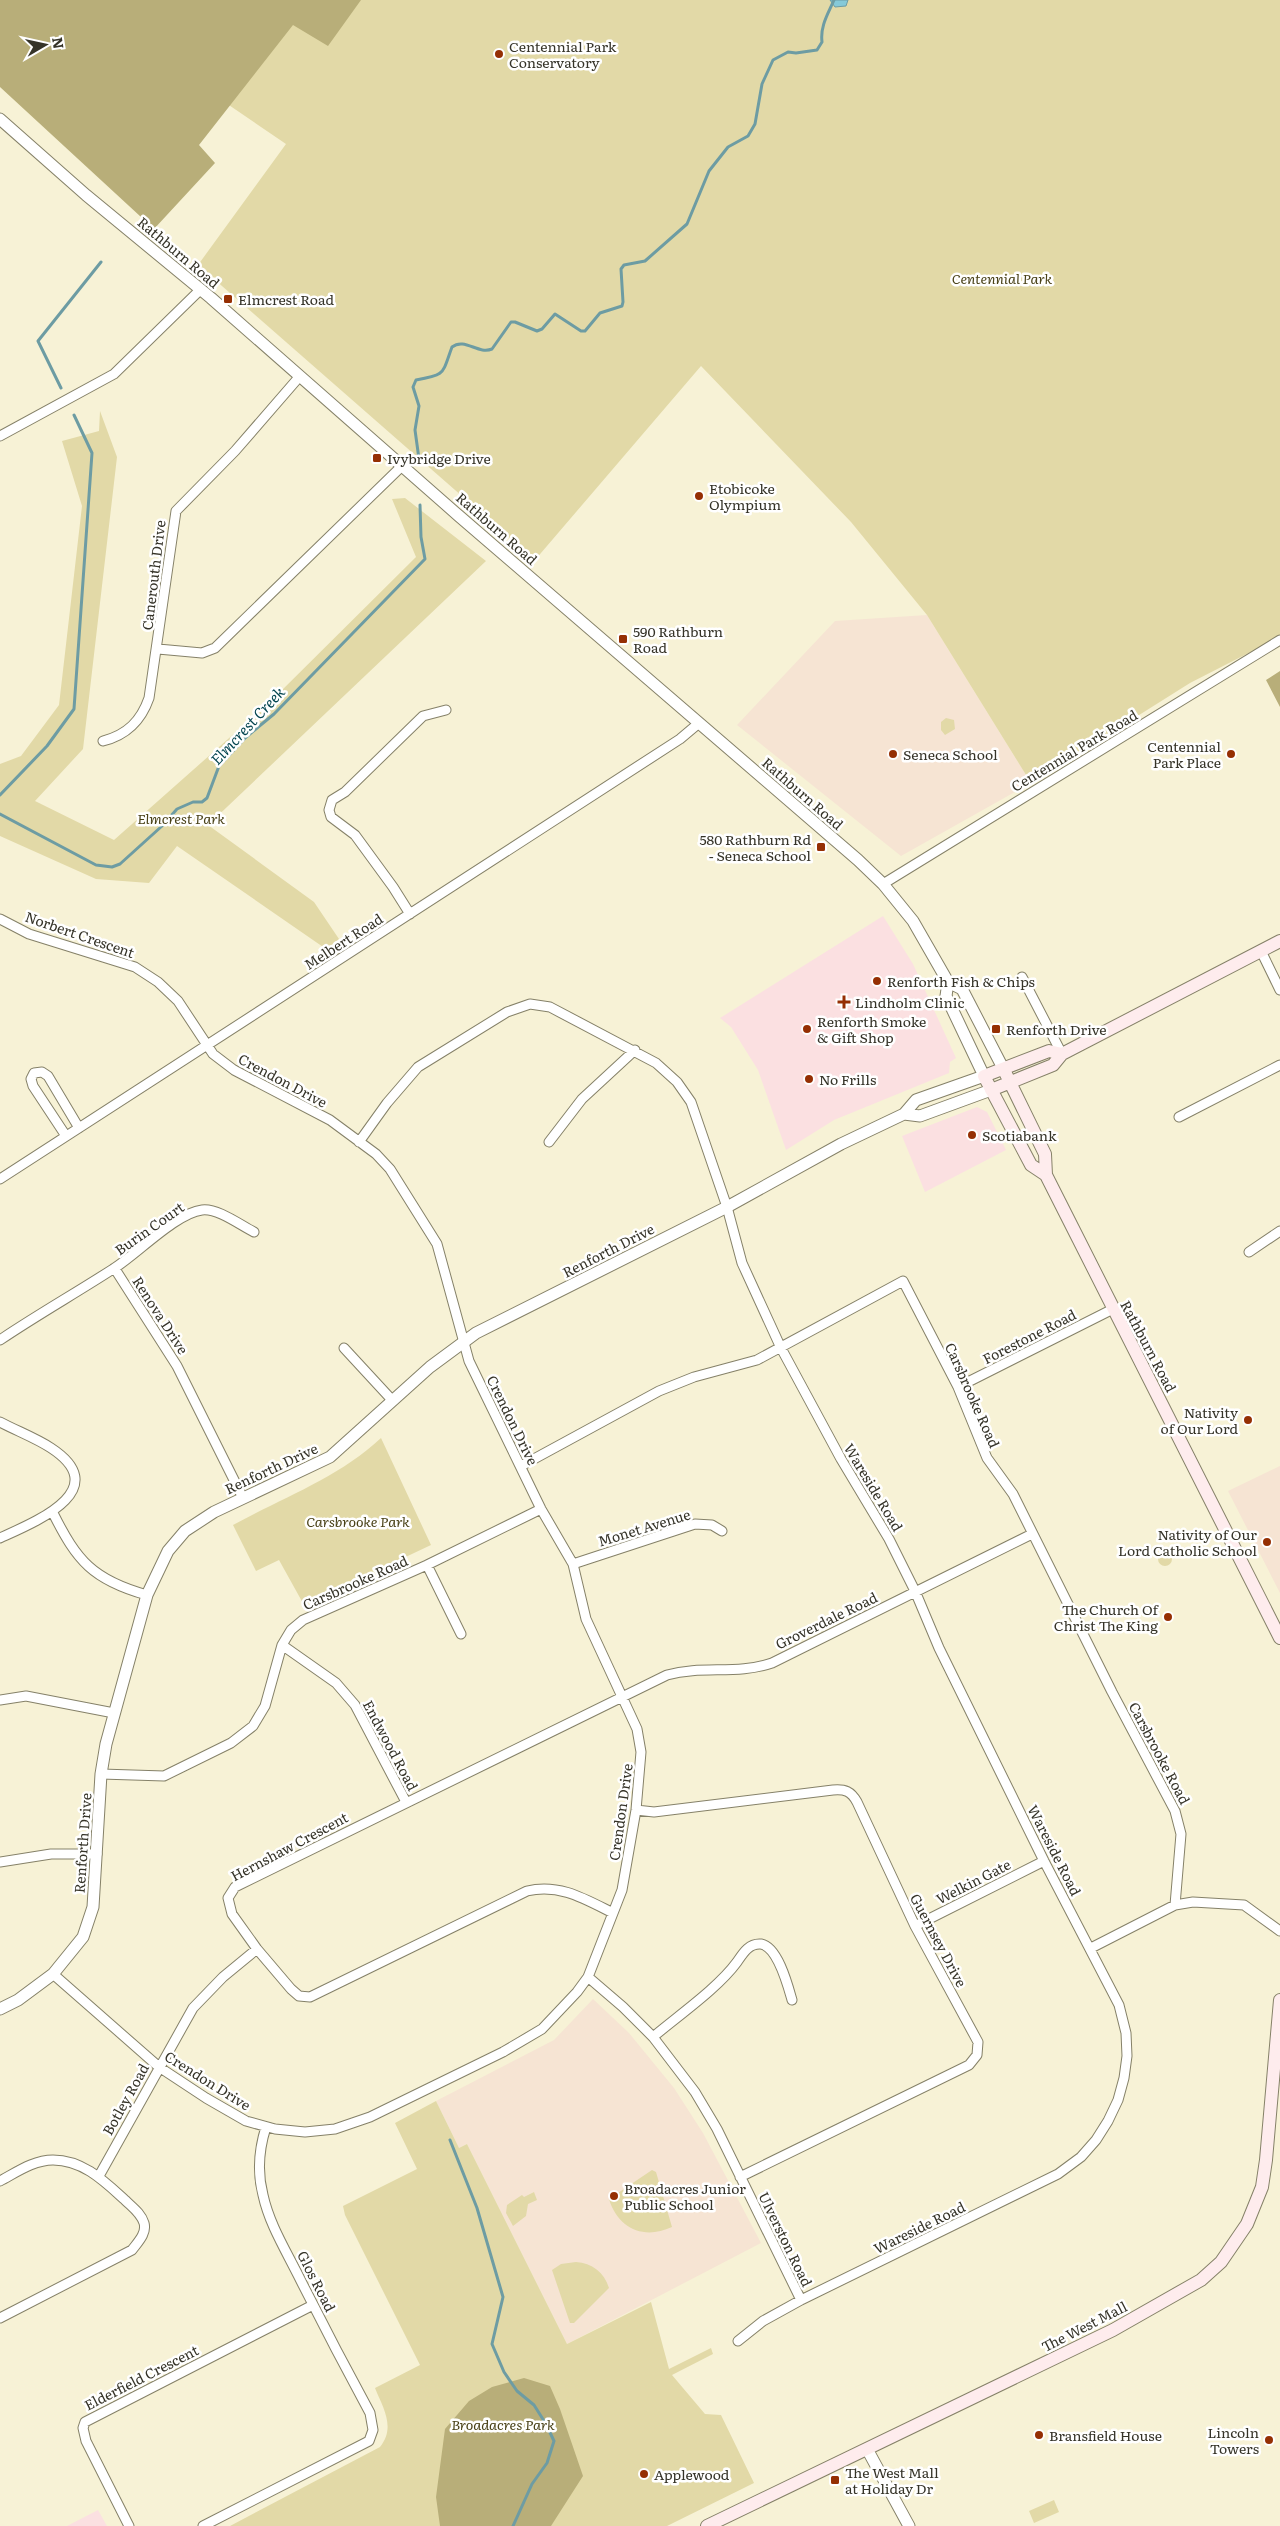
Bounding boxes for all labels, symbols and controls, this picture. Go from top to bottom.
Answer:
north arrow [20,20,70,70]
text: N [48,35,70,50]
place label: Centennial Park Conservatory [509,36,617,72]
marker: Centennial Park Conservatory [493,48,505,60]
street label: Rathburn Road [134,212,225,293]
park label: Centennial Park [952,268,1053,288]
place label: Elmcrest Road [238,289,335,309]
marker: Elmcrest Road [222,293,234,305]
place label: Ivybridge Drive [387,448,491,468]
marker: Ivybridge Drive [371,452,383,464]
place label: Etobicoke Olympium [709,478,781,514]
street label: Rathburn Road [452,487,542,569]
marker: Etobicoke Olympium [693,490,705,502]
street label: Canerouth Drive [136,519,170,631]
place label: 590 Rathburn Road [633,621,723,657]
marker: 590 Rathburn Road [617,633,629,645]
water label: Elmcrest Creek [205,680,290,769]
street label: Centennial Park Road [1007,704,1141,796]
place label: Centennial Park Place [1147,736,1221,772]
place label: Seneca School [903,744,998,764]
marker: Seneca School [887,748,899,760]
marker: Centennial Park Place [1225,748,1237,760]
street label: Rathburn Road [758,752,848,834]
park label: Elmcrest Park [137,808,225,828]
place label: 580 Rathburn Rd - Seneca School [699,829,811,865]
marker: 580 Rathburn Rd - Seneca School [815,841,827,853]
street label: Norbert Crescent [23,906,138,962]
street label: Melbert Road [300,908,387,974]
place label: Renforth Fish & Chips [887,971,1035,991]
marker: Renforth Fish & Chips [871,975,883,987]
place label: Lindholm Clinic [855,992,964,1012]
marker: Lindholm Clinic [837,995,851,1009]
place label: Renforth Smoke & Gift Shop [817,1011,926,1047]
place label: Renforth Drive [1006,1019,1107,1039]
marker: Renforth Smoke & Gift Shop [801,1023,813,1035]
marker: Renforth Drive [990,1023,1002,1035]
street label: Crendon Drive [235,1048,331,1112]
place label: No Frills [819,1069,876,1089]
marker: No Frills [803,1073,815,1085]
place label: Scotiabank [982,1125,1057,1145]
marker: Scotiabank [966,1129,978,1141]
street label: Burin Court [110,1197,188,1259]
street label: Renforth Drive [559,1218,657,1282]
street label: Renova Drive [128,1272,194,1358]
street label: Rathburn Road [1116,1296,1182,1396]
street label: Forestone Road [979,1304,1080,1368]
street label: Carsbrooke Road [941,1339,1005,1451]
street label: Crendon Drive [483,1372,543,1468]
place label: Nativity of Our Lord [1161,1402,1239,1438]
marker: Nativity of Our Lord [1242,1414,1254,1426]
street label: Renforth Drive [221,1438,321,1498]
street label: Wareside Road [840,1439,908,1535]
street label: Monet Avenue [595,1503,693,1551]
park label: Carsbrooke Park [306,1511,410,1531]
place label: Nativity of Our Lord Catholic School [1118,1524,1257,1560]
marker: Nativity of Our Lord Catholic School [1261,1536,1273,1548]
street label: Carsbrooke Road [299,1550,411,1614]
street label: Groverdale Road [772,1586,881,1653]
place label: The Church Of Christ The King [1054,1599,1160,1635]
marker: The Church Of Christ The King [1162,1611,1174,1623]
street label: Endwood Road [359,1696,424,1794]
street label: Carsbrooke Road [1125,1698,1196,1808]
street label: Crendon Drive [603,1762,637,1862]
street label: Renforth Drive [69,1792,95,1894]
street label: Wareside Road [1024,1801,1087,1899]
street label: Hernshaw Crescent [227,1806,351,1885]
street label: Welkin Gate [932,1854,1014,1908]
street label: Guernsey Drive [906,1890,972,1990]
street label: Crendon Drive [161,2046,255,2114]
street label: Botley Road [97,2059,153,2139]
place label: Broadacres Junior Public School [624,2178,746,2214]
street label: Ulverston Road [754,2188,818,2290]
marker: Broadacres Junior Public School [608,2190,620,2202]
street label: Wareside Road [870,2196,968,2258]
street label: Glos Road [293,2247,341,2315]
street label: The West Mall [1038,2296,1131,2356]
street label: Elderfield Crescent [80,2339,202,2414]
park label: Broadacres Park [451,2414,555,2434]
place label: Lincoln Towers [1207,2422,1259,2458]
place label: Bransfield House [1049,2425,1162,2445]
marker: Bransfield House [1033,2429,1045,2441]
marker: Lincoln Towers [1263,2434,1275,2446]
place label: The West Mall at Holiday Dr [845,2462,939,2498]
place label: Applewood [654,2464,730,2484]
marker: Applewood [638,2468,650,2480]
marker: The West Mall at Holiday Dr [829,2474,841,2486]

